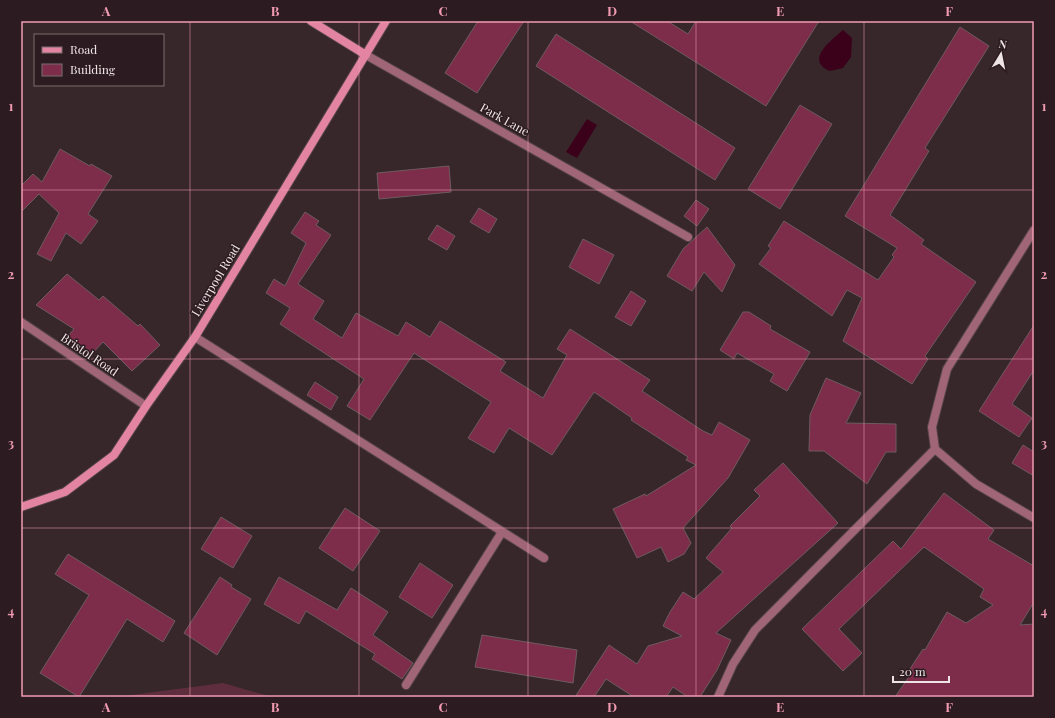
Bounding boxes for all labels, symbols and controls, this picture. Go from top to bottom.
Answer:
text: A [101,2,111,19]
text: B [271,2,280,19]
text: C [438,2,448,19]
text: D [607,2,617,19]
text: E [776,2,784,19]
text: F [945,2,953,19]
legend [34,34,164,86]
north arrow [981,34,1021,74]
text: N [998,36,1008,52]
text: Road [70,41,97,57]
text: Building [70,61,116,77]
text: 1 [9,97,14,114]
text: 1 [1042,97,1047,114]
street label: Park Lane [478,99,532,139]
street label: Liverpool Road [187,241,243,319]
text: 2 [8,265,15,282]
text: 2 [1041,265,1048,282]
street label: Bristol Road [58,329,122,379]
text: 3 [8,434,14,451]
text: 3 [1041,434,1047,451]
text: 4 [8,602,15,619]
text: 4 [1041,602,1048,619]
scale bar [893,658,949,684]
text: 20 m [899,663,926,679]
text: A [101,698,111,715]
text: B [271,698,280,715]
text: C [438,698,448,715]
text: D [607,698,617,715]
text: E [776,698,784,715]
text: F [945,698,953,715]

